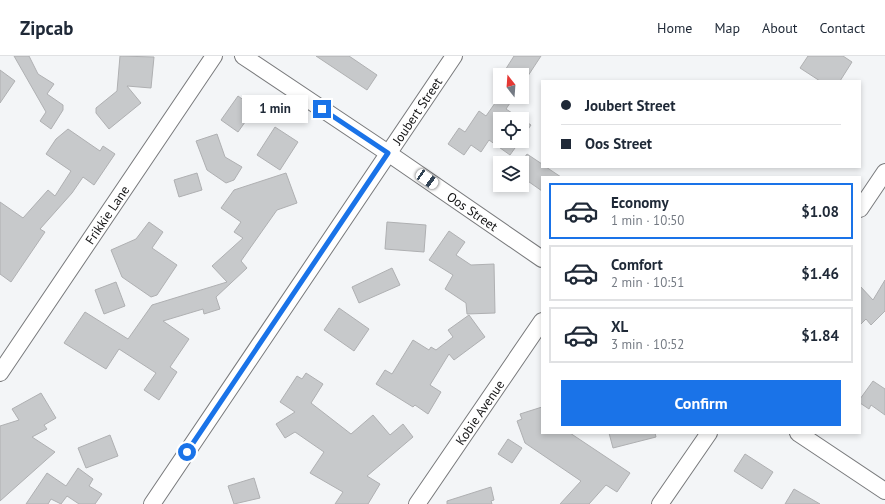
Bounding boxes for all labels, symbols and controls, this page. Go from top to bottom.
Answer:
text: Zipcab [20,16,73,40]
text: Home [657,19,692,37]
text: Map [714,19,740,37]
text: About [762,19,798,37]
text: Contact [820,19,865,37]
north arrow [493,68,529,104]
map controls [493,68,529,192]
street label: Joubert Street [388,74,446,149]
callout: 1 min [242,95,308,123]
text: Joubert Street [585,96,675,115]
text: 1 min [259,100,291,117]
route end [313,100,331,118]
button: locate [493,112,529,148]
text: Oos Street [585,134,652,153]
button: layers [493,156,529,192]
car [414,167,440,191]
street label: Frikkie Lane [81,182,133,248]
street label: Oos Street [443,188,501,235]
icon: car [563,193,599,229]
text: Economy [611,193,669,212]
text: $1.08 [801,202,839,221]
text: 1 min · 10:50 [611,212,684,229]
icon: car [563,255,599,291]
text: Comfort [611,255,663,274]
text: $1.46 [801,264,839,283]
text: 2 min · 10:51 [611,274,684,291]
icon: car [563,317,599,353]
text: XL [611,317,628,336]
text: $1.84 [801,326,839,345]
text: 3 min · 10:52 [611,336,684,353]
street label: Kobie Avenue [452,377,508,448]
button: Confirm [561,380,841,426]
route start [178,443,196,461]

